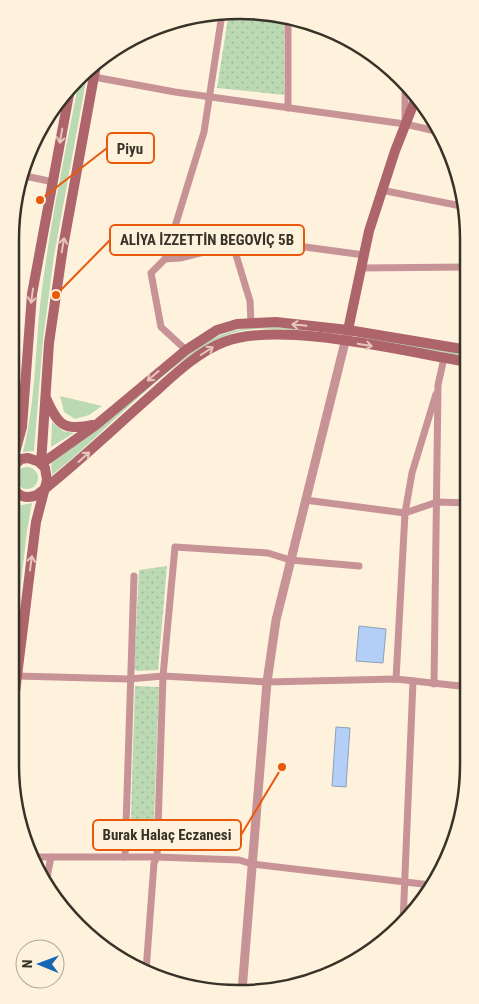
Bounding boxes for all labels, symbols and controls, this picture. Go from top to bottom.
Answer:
one-way arrow [56,128,66,144]
callout: Piyu [107,133,154,163]
text: Piyu [117,140,143,158]
callout: ALİYA İZZETTİN BEGOVİÇ 5B [110,225,304,255]
text: ALİYA İZZETTİN BEGOVİÇ 5B [120,231,294,249]
one-way arrow [59,237,69,253]
one-way arrow [27,288,37,304]
one-way arrow [291,320,307,330]
one-way arrow [357,340,373,350]
one-way arrow [199,346,213,356]
one-way arrow [146,370,159,382]
one-way arrow [77,451,90,463]
one-way arrow [26,556,36,572]
callout: Burak Halaç Eczanesi [93,820,241,850]
text: Burak Halaç Eczanesi [103,826,231,844]
north arrow [15,939,65,989]
text: N [19,959,35,968]

